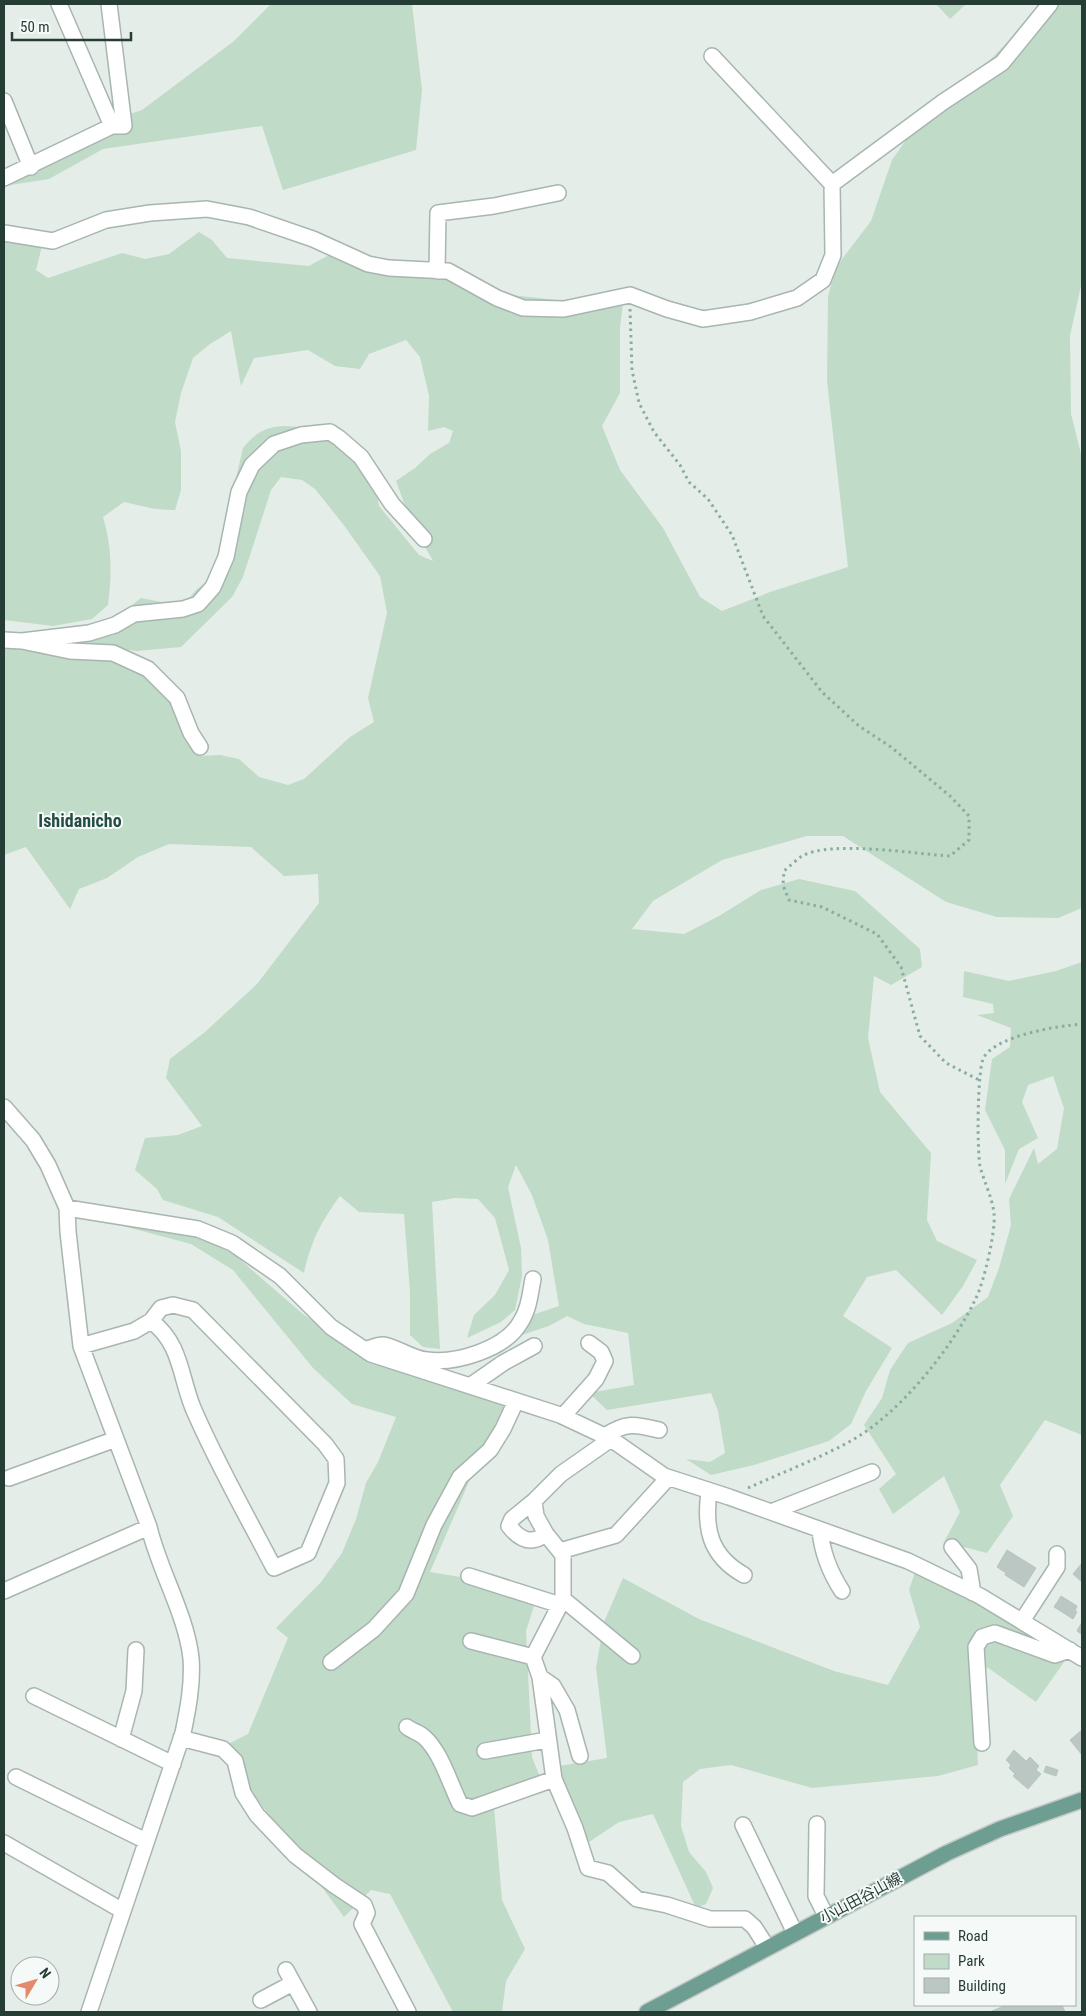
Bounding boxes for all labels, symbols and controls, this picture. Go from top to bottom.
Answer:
scale bar [12,10,131,42]
text: 50 m [20,18,50,36]
district label: Ishidanicho [38,810,122,831]
street label: 小山田谷山線 [817,1869,905,1927]
legend [914,1916,1076,2006]
text: Road [958,1927,988,1945]
text: Park [958,1952,985,1970]
north arrow [10,1956,60,2006]
text: N [36,1965,54,1981]
text: Building [958,1977,1006,1995]

